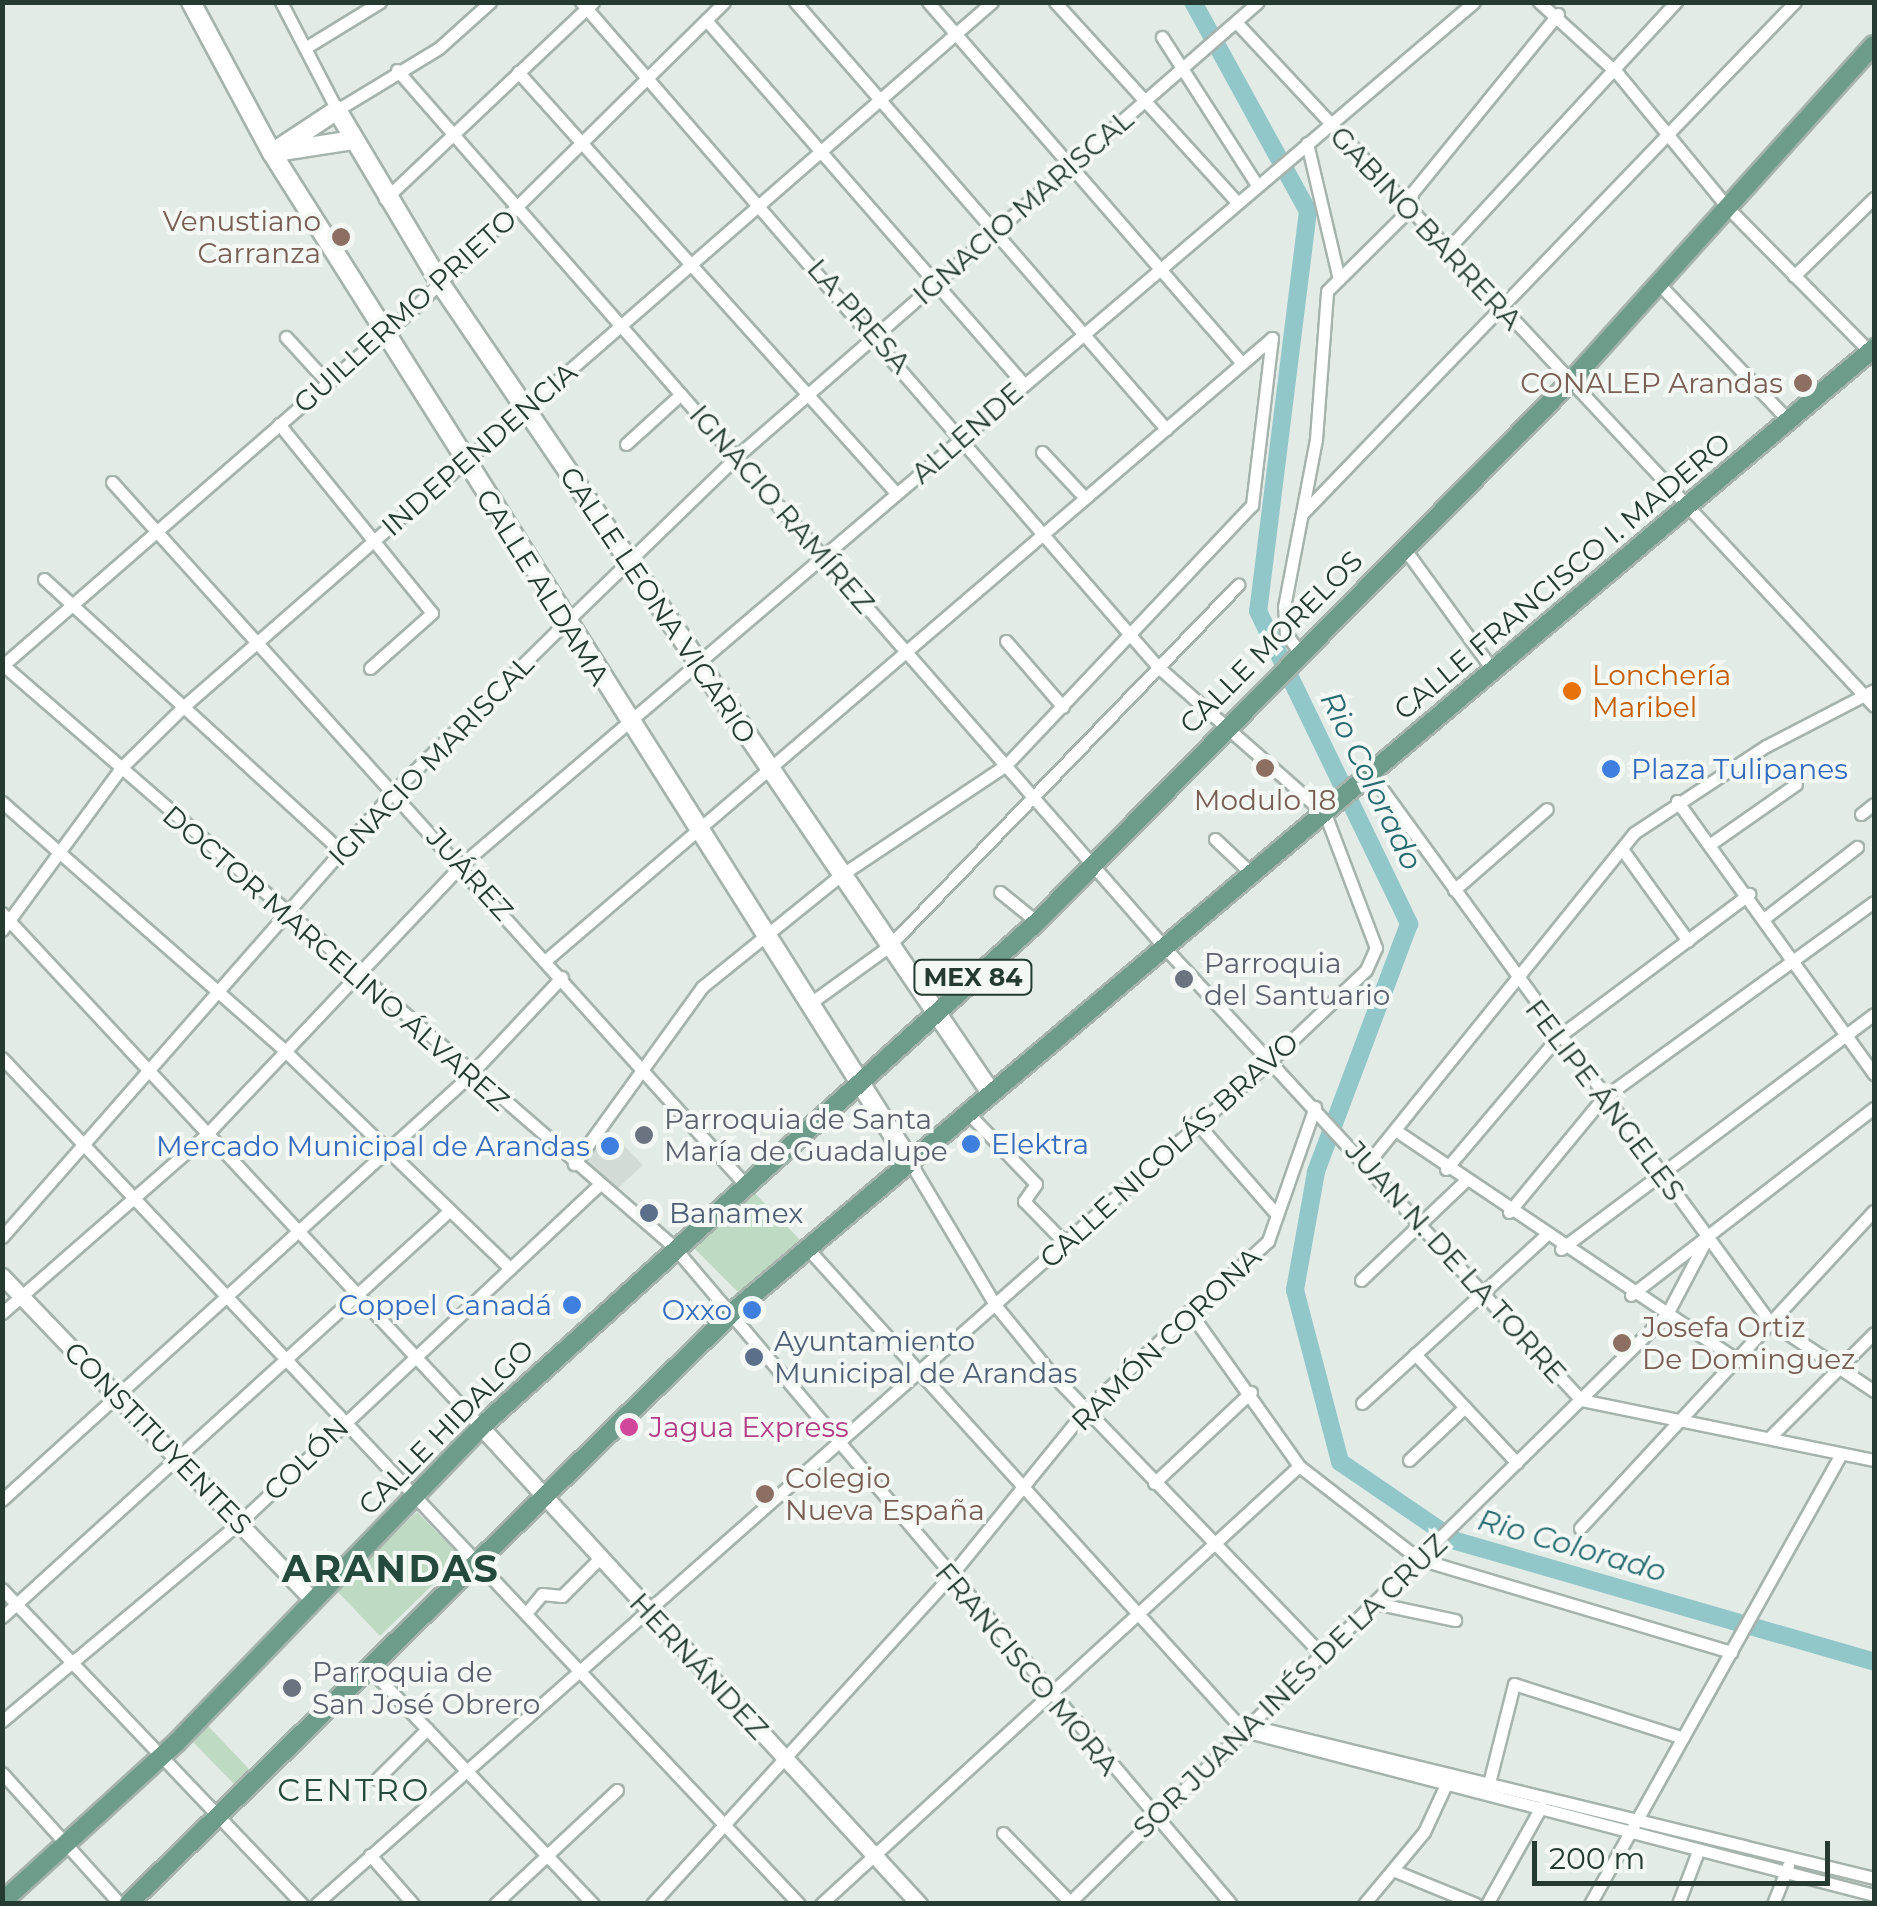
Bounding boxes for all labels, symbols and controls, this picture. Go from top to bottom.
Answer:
street label: IGNACIO MARISCAL [906,102,1140,312]
street label: GABINO BARRERA [1323,119,1529,337]
street label: GUILLERMO PRIETO [287,202,523,420]
place label: Venustiano Carranza [163,204,321,270]
marker: Venustiano Carranza [330,226,352,248]
street label: LA PRESA [800,252,918,380]
street label: INDEPENDENCIA [375,355,583,543]
place label: CONALEP Arandas [1520,366,1783,400]
marker: CONALEP Arandas [1792,372,1814,394]
street label: ALLENDE [905,376,1029,490]
street label: IGNACIO RAMÍREZ [683,398,881,620]
street label: CALLE FRANCISCO I. MADERO [1387,425,1737,727]
street label: CALLE LEONA VICARIO [553,460,763,750]
street label: CALLE ALDAMA [469,483,617,691]
street label: CALLE MORELOS [1173,544,1369,740]
street label: IGNACIO MARISCAL [322,647,540,873]
place label: Lonchería Maribel [1592,658,1731,724]
marker: Lonchería Maribel [1561,680,1583,702]
water label: Rio Colorado [1312,686,1430,876]
place label: Plaza Tulipanes [1631,752,1848,786]
marker: Modulo 18 [1254,757,1276,779]
marker: Plaza Tulipanes [1600,758,1622,780]
place label: Modulo 18 [1194,783,1336,817]
street label: DOCTOR MARCELINO ÁLVAREZ [156,798,516,1118]
street label: JUÁREZ [420,821,520,927]
place label: Parroquia del Santuario [1204,946,1390,1012]
road number: MEX 84 [913,957,1033,997]
marker: Parroquia del Santuario [1173,968,1195,990]
street label: FELIPE ÁNGELES [1518,993,1692,1207]
street label: CALLE NICOLÁS BRAVO [1033,1025,1305,1275]
place label: Parroquia de Santa María de Guadalupe [664,1102,948,1168]
marker: Parroquia de Santa María de Guadalupe [633,1124,655,1146]
place label: Elektra [991,1127,1089,1161]
place label: Mercado Municipal de Arandas [156,1129,590,1163]
marker: Elektra [960,1133,982,1155]
street label: JUAN N. DE LA TORRE [1339,1134,1573,1390]
marker: Mercado Municipal de Arandas [599,1135,621,1157]
place label: Banamex [669,1196,803,1230]
marker: Banamex [638,1202,660,1224]
street label: RAMÓN CORONA [1065,1240,1267,1438]
place label: Coppel Canadá [338,1288,552,1322]
place label: Oxxo [662,1293,732,1327]
marker: Coppel Canadá [561,1294,583,1316]
marker: Oxxo [741,1299,763,1321]
place label: Josefa Ortiz De Dominguez [1642,1310,1855,1376]
place label: Ayuntamiento Municipal de Arandas [774,1324,1077,1390]
street label: CALLE HIDALGO [351,1332,541,1522]
marker: Josefa Ortiz De Dominguez [1611,1332,1633,1354]
street label: CONSTITUYENTES [57,1335,259,1541]
marker: Ayuntamiento Municipal de Arandas [743,1346,765,1368]
place label: Jagua Express [649,1410,849,1444]
street label: COLÓN [257,1411,355,1507]
marker: Jagua Express [618,1416,640,1438]
place label: Colegio Nueva España [785,1461,985,1527]
marker: Colegio Nueva España [754,1483,776,1505]
water label: Rio Colorado [1474,1502,1670,1590]
street label: SOR JUANA INÉS DE LA CRUZ [1126,1527,1454,1845]
district label: ARANDAS [282,1546,500,1592]
street label: FRANCISCO MORA [928,1556,1126,1782]
street label: HERNÁNDEZ [623,1586,775,1746]
place label: Parroquia de San José Obrero [312,1655,540,1721]
marker: Parroquia de San José Obrero [281,1677,303,1699]
district label: CENTRO [277,1771,431,1809]
scale bar [1537,1821,1834,1883]
text: 200 m [1549,1840,1645,1877]

